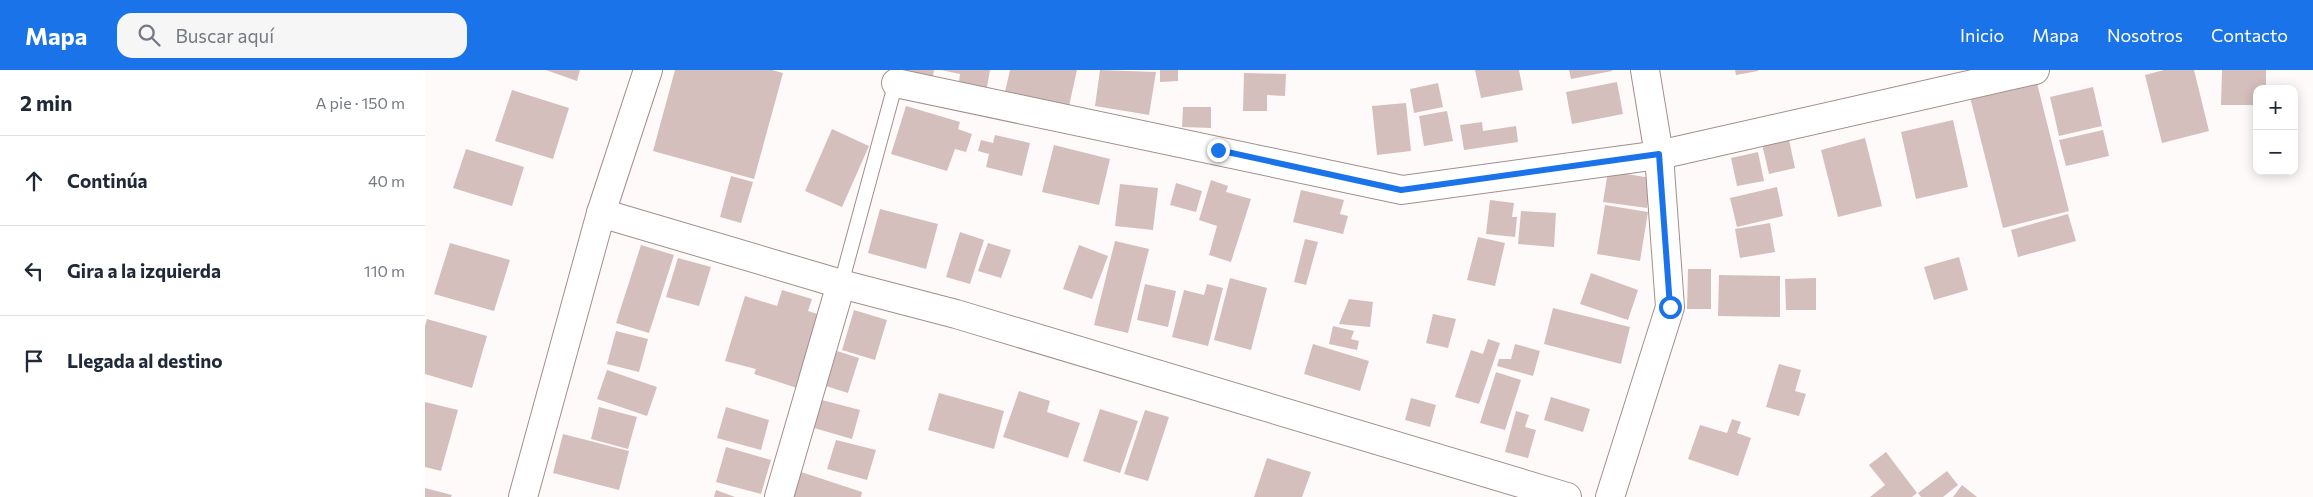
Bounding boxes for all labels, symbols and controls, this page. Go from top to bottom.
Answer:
search box [117,13,467,58]
text: Mapa [25,21,87,50]
icon: search [135,21,163,49]
text: Buscar aquí [175,24,274,47]
text: Inicio [1960,24,2004,46]
text: Mapa [2032,24,2079,46]
text: Nosotros [2107,24,2183,46]
text: Contacto [2211,24,2288,46]
map controls [2253,85,2298,175]
button: + [2253,85,2298,130]
text: 2 min [20,90,72,115]
text: A pie · 150 m [315,93,405,112]
button: − [2253,130,2298,175]
route end [1207,139,1230,162]
icon: ahead [20,167,48,195]
text: Continúa [67,169,148,192]
text: 40 m [368,171,405,190]
icon: left [20,257,48,285]
text: Gira a la izquierda [67,259,221,282]
text: 110 m [364,261,405,280]
route start [1659,296,1682,319]
icon: arrive [20,347,48,375]
text: Llegada al destino [67,349,223,372]

